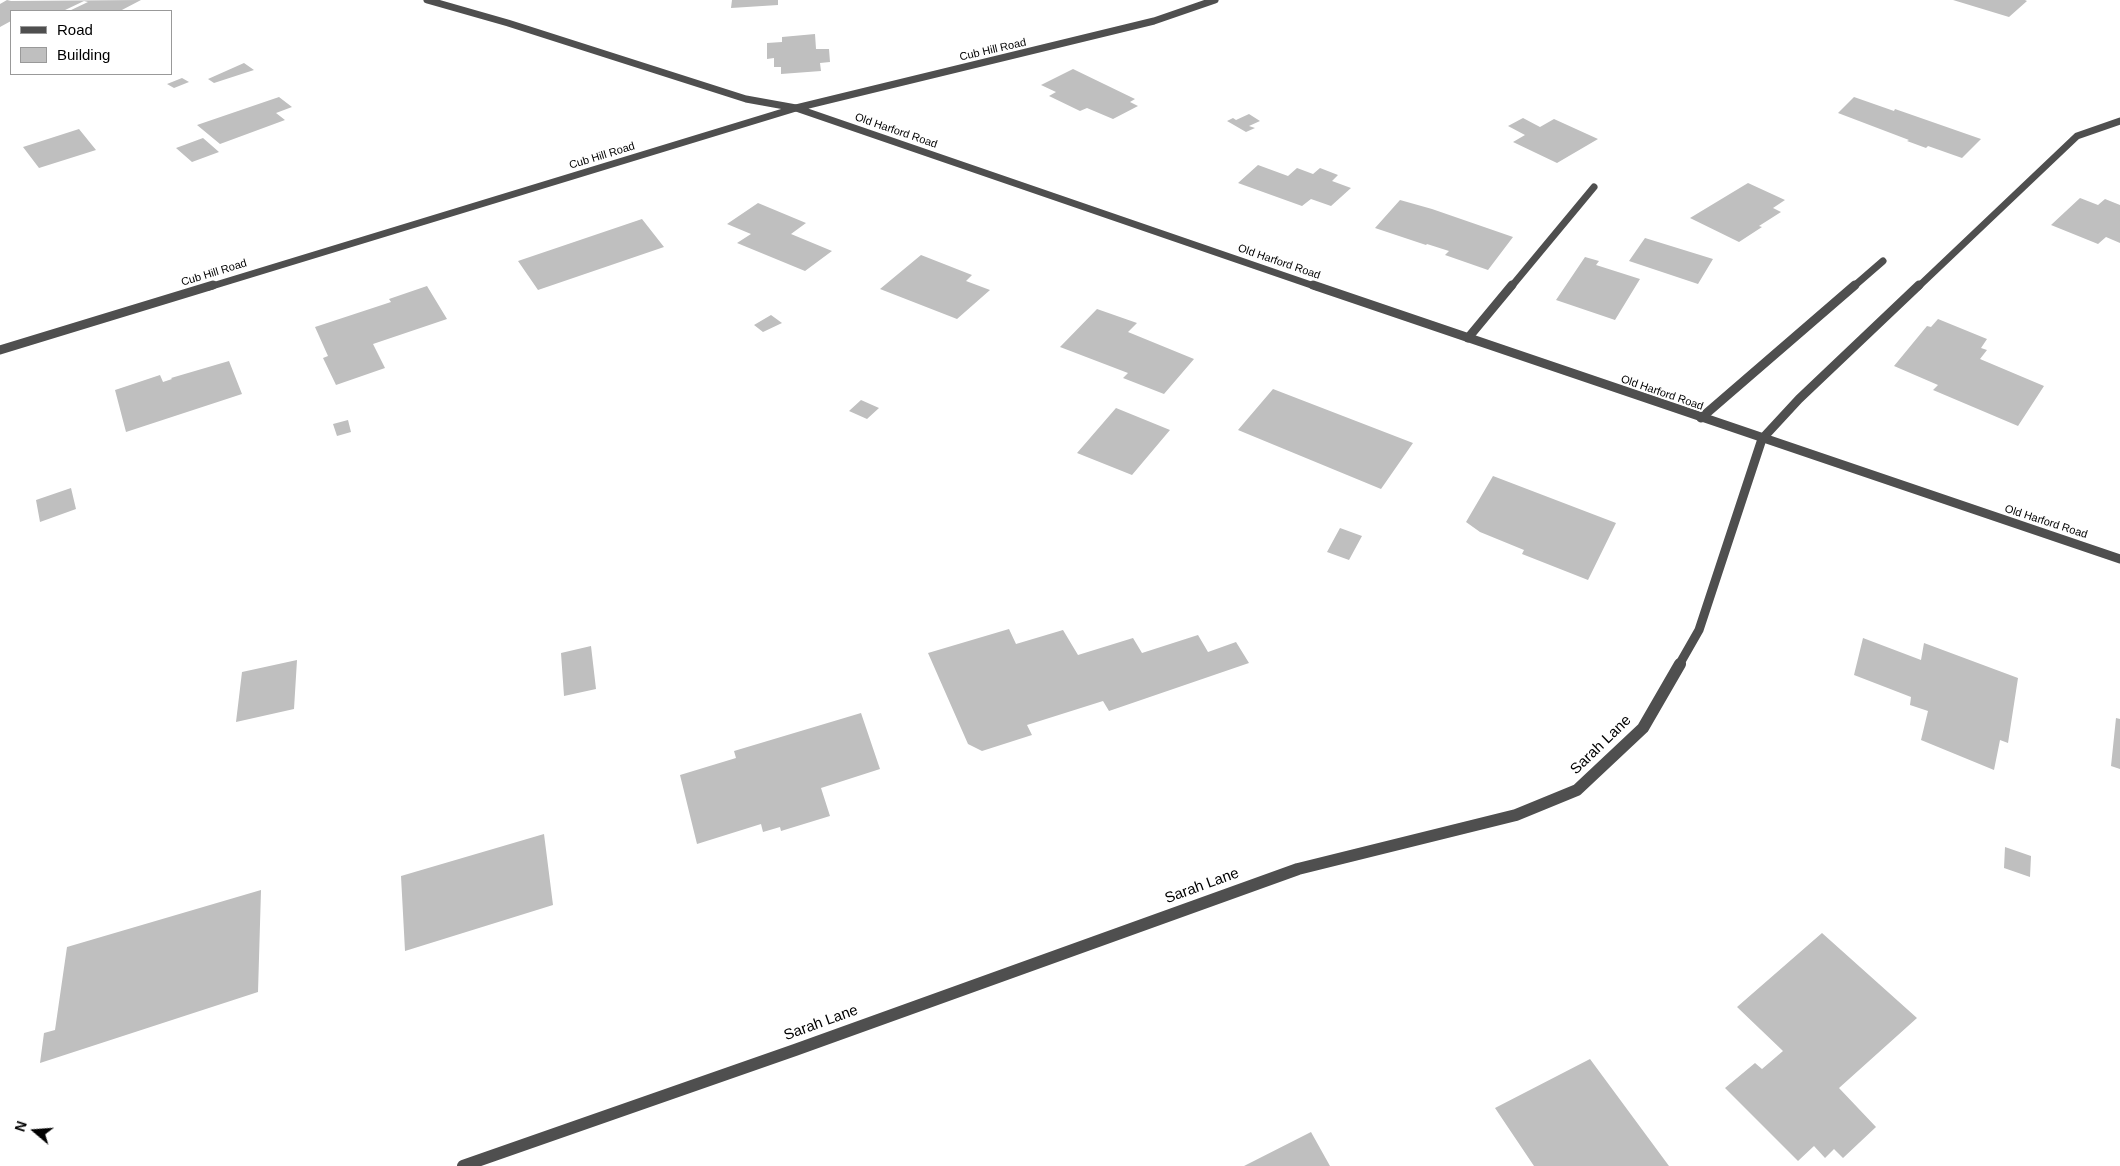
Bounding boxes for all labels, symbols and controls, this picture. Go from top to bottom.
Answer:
legend [10,10,172,75]
text: Road [57,21,93,38]
street label: Cub Hill Road [958,36,1028,64]
text: Building [57,46,110,63]
street label: Old Harford Road [853,111,939,151]
street label: Cub Hill Road [568,140,636,172]
street label: Old Harford Road [1236,242,1322,282]
street label: Cub Hill Road [180,257,248,289]
street label: Old Harford Road [1619,373,1705,413]
street label: Old Harford Road [2003,502,2089,542]
street label: Sarah Lane [1567,712,1635,778]
street label: Sarah Lane [1162,864,1242,908]
street label: Sarah Lane [781,1001,861,1045]
north arrow [10,1106,60,1156]
text: N [12,1119,30,1134]

